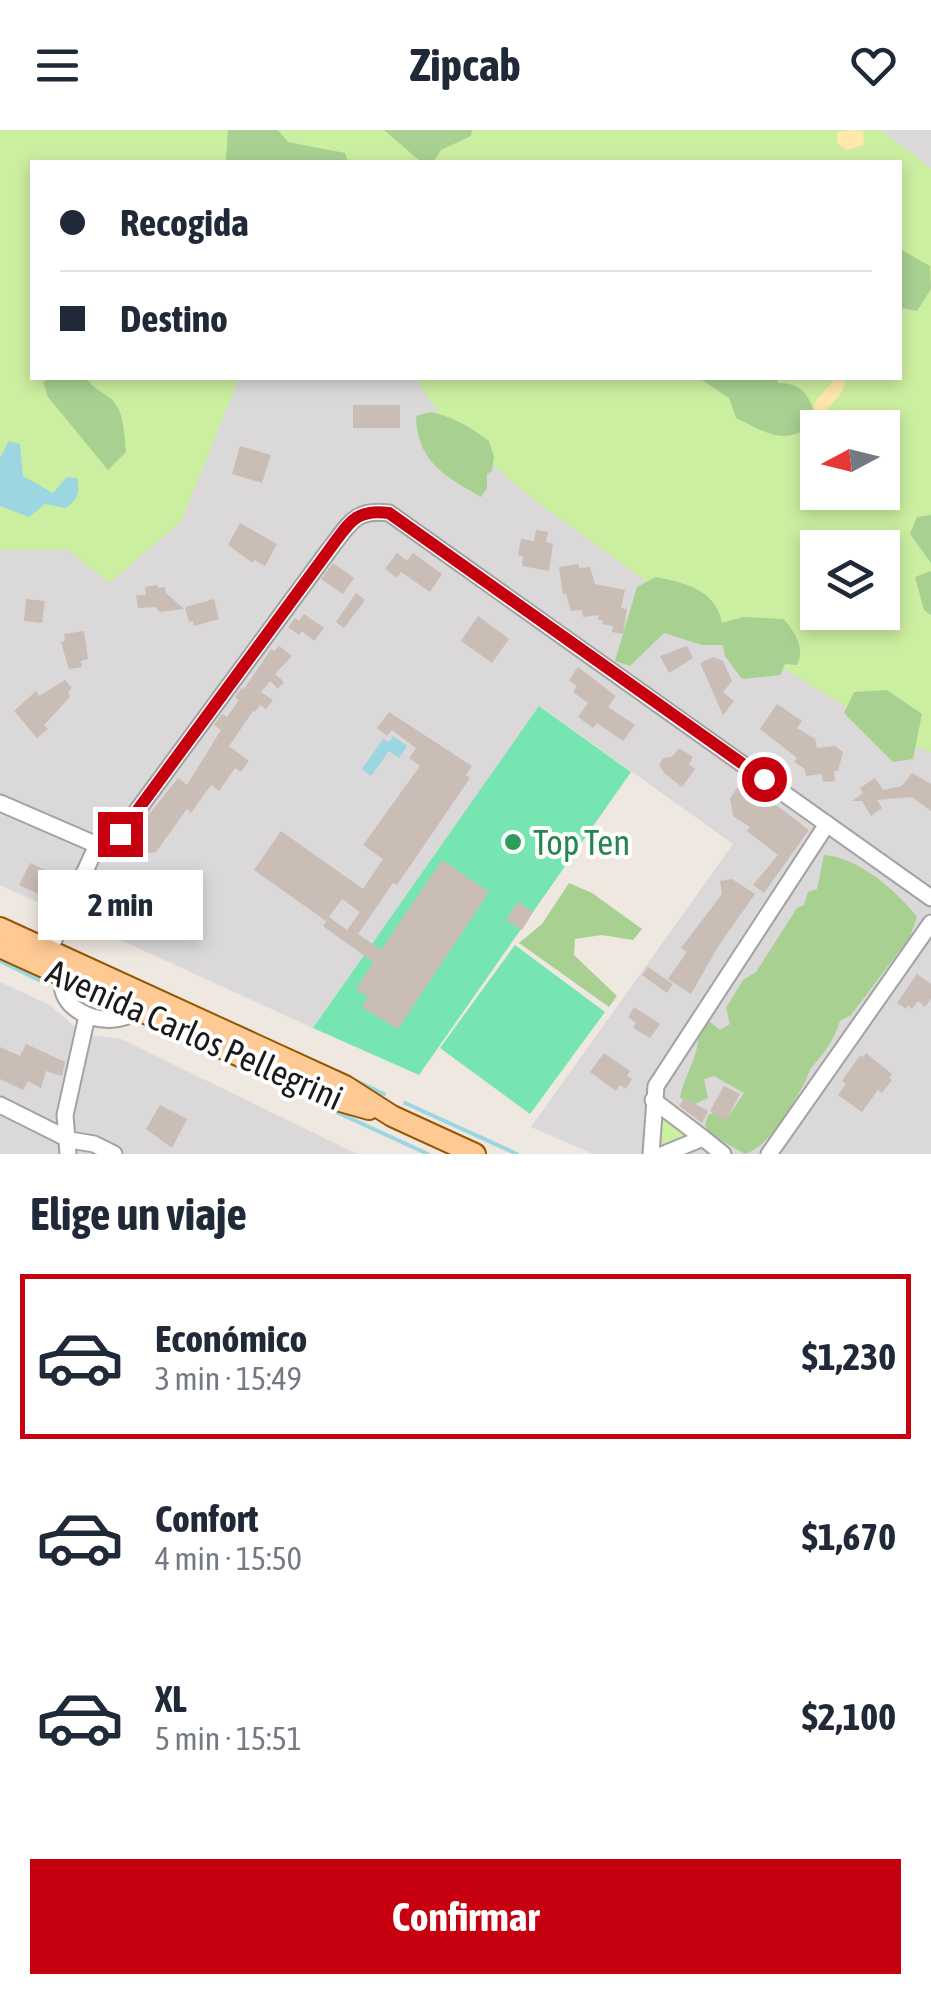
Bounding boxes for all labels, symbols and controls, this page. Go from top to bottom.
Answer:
icon: menu [30,38,85,93]
icon: heart [846,38,901,93]
text: Zipcab [410,39,521,91]
text: Recogida [120,201,249,244]
text: Destino [120,297,228,340]
north arrow [800,410,900,510]
map controls [800,410,900,630]
button: layers [800,530,900,630]
route start [742,757,787,802]
route end [98,812,143,857]
place label: Top Ten [533,822,630,862]
marker: Top Ten [502,831,524,853]
callout: 2 min [38,869,202,939]
text: 2 min [88,886,153,923]
street label: Avenida Carlos Pellegrini [41,951,349,1117]
text: Elige un viaje [30,1188,247,1240]
icon: car [35,1312,125,1402]
text: Económico [155,1317,307,1360]
text: $1,230 [802,1335,896,1378]
text: 3 min · 15:49 [155,1360,302,1397]
icon: car [35,1492,125,1582]
text: Confort [155,1497,259,1540]
text: $1,670 [802,1515,896,1558]
text: 4 min · 15:50 [155,1540,302,1577]
icon: car [35,1672,125,1762]
text: XL [155,1677,187,1720]
text: $2,100 [802,1695,896,1738]
text: 5 min · 15:51 [155,1720,302,1757]
button: Confirmar [30,1859,901,1974]

